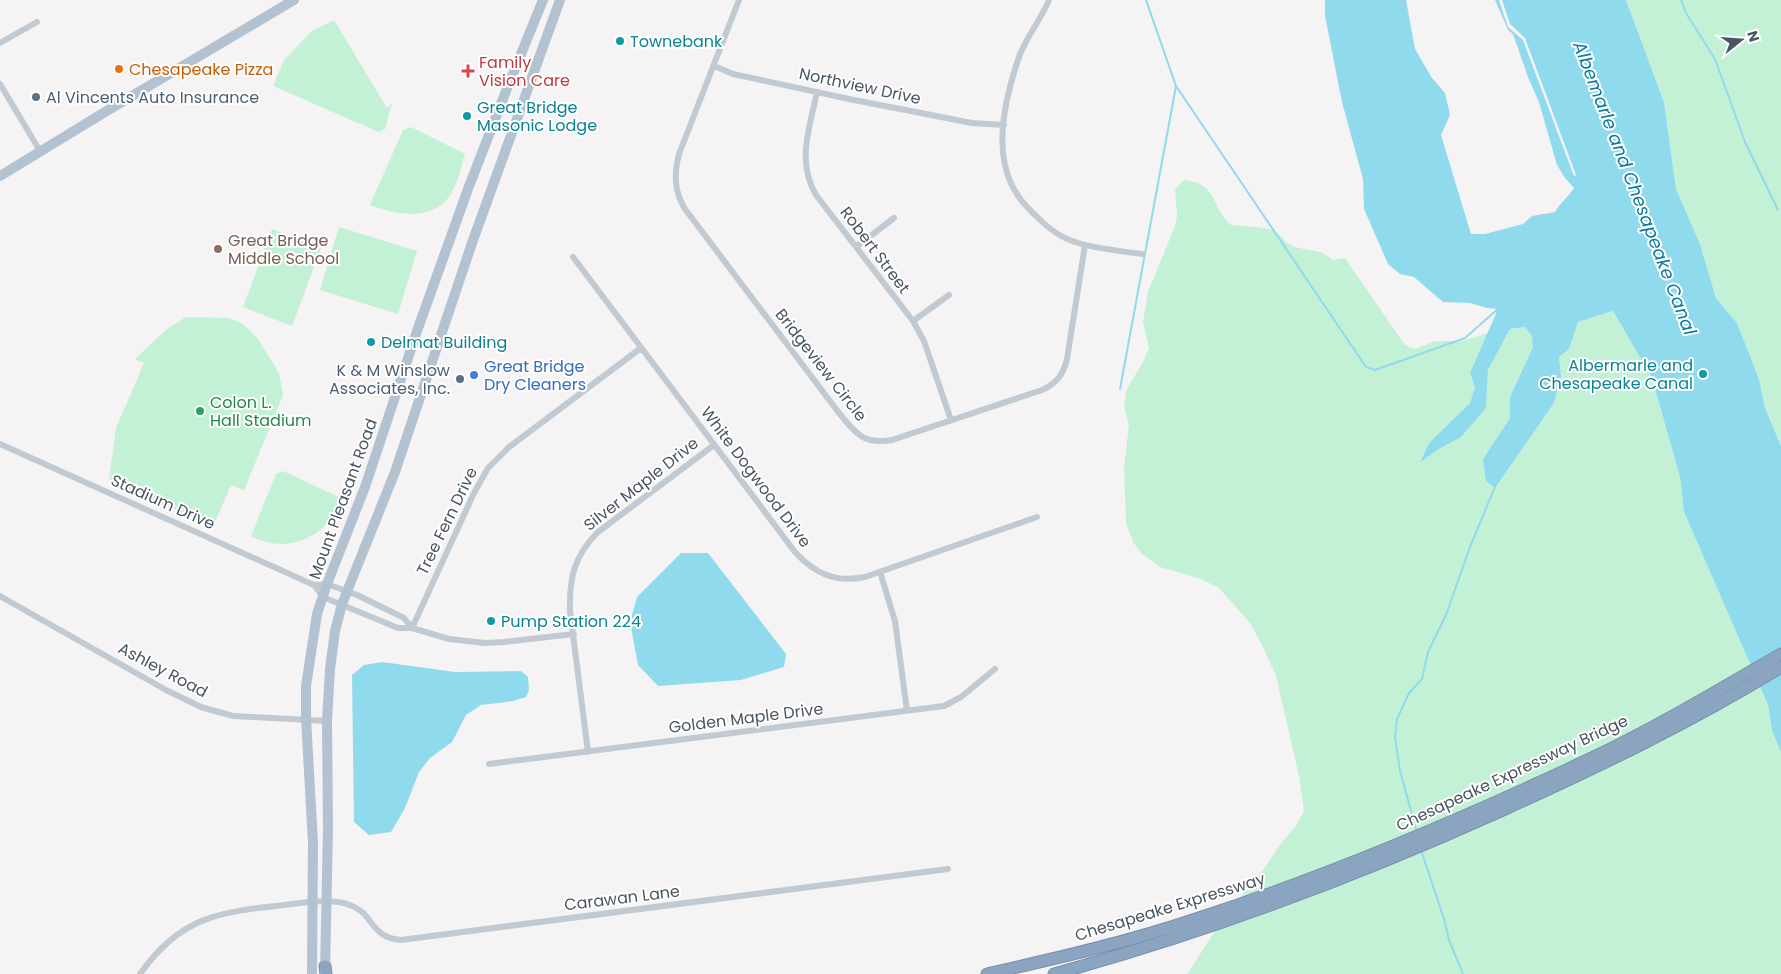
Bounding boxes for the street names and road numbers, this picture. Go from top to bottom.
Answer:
street label: Northview Drive [797,62,923,110]
street label: Robert Street [835,202,915,298]
street label: Bridgeview Circle [770,304,872,426]
street label: White Dogwood Drive [695,402,817,552]
street label: Mount Pleasant Road [303,415,383,583]
street label: Silver Maple Drive [579,432,703,536]
street label: Tree Fern Drive [411,463,483,579]
street label: Stadium Drive [107,469,219,535]
street label: Ashley Road [114,637,212,703]
street label: Golden Maple Drive [667,697,825,739]
street label: Chesapeake Expressway Bridge [1392,709,1632,837]
street label: Chesapeake Expressway [1072,867,1268,947]
street label: Carawan Lane [563,879,681,917]

